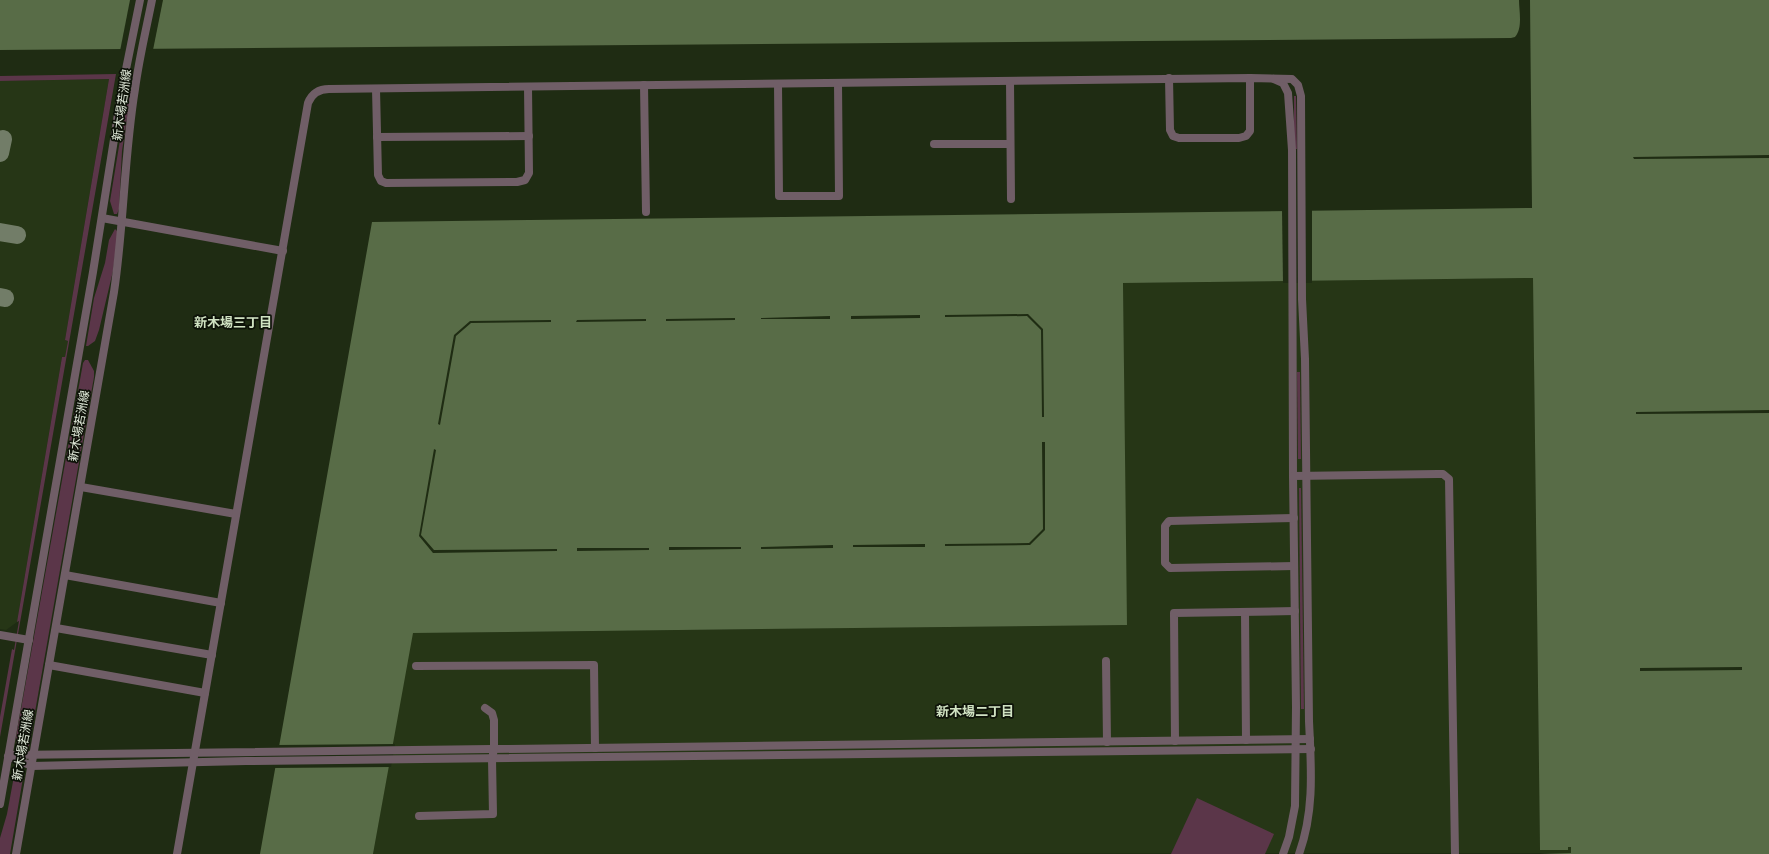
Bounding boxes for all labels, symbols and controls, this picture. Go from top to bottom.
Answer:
street label: 新木場若洲線 [110,68,134,142]
district label: 新木場三丁目 [194,315,272,330]
street label: 新木場若洲線 [66,389,92,463]
district label: 新木場二丁目 [936,704,1014,719]
street label: 新木場若洲線 [10,708,36,782]

